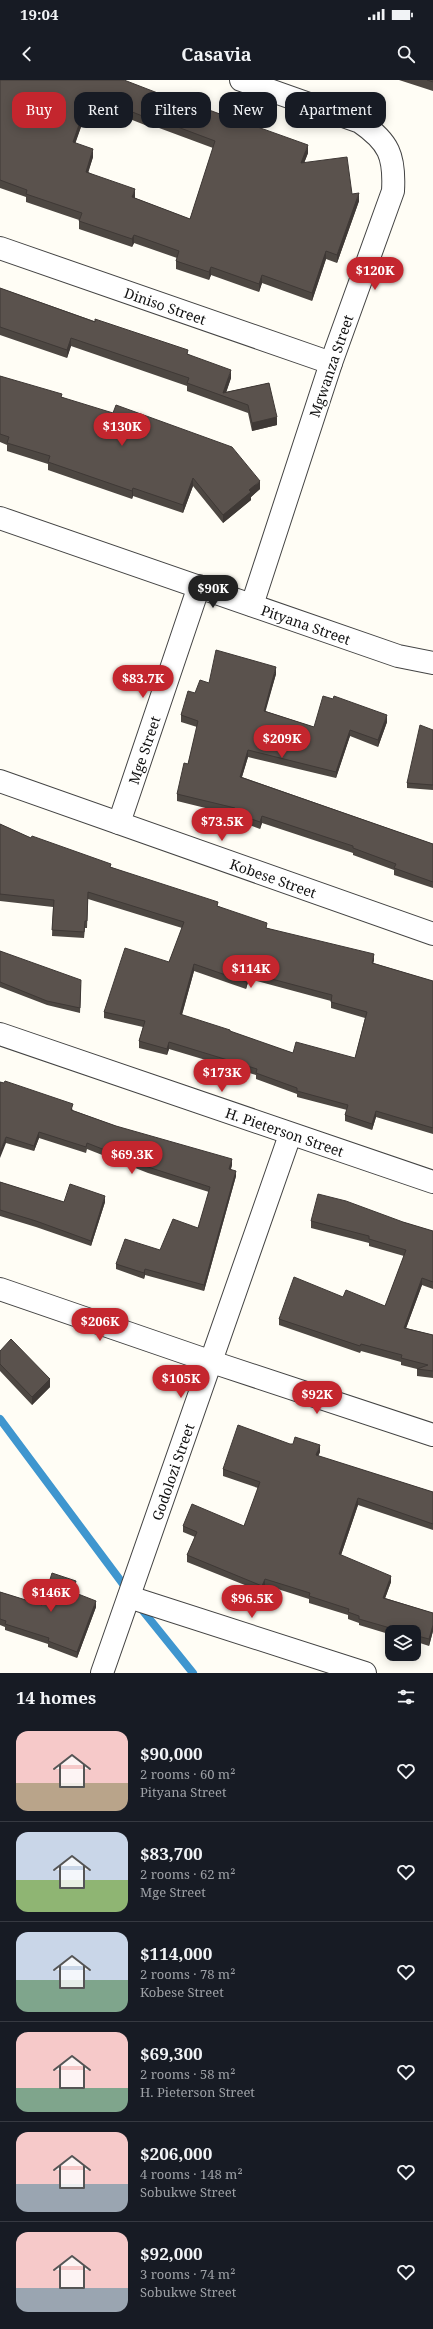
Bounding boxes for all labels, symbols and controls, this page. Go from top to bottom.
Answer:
text: 19:04 [20,4,58,24]
text: Casavia [181,42,252,66]
icon: back [16,43,38,65]
icon: search [395,43,417,65]
chip: Buy [12,92,66,128]
chip: Rent [74,92,133,128]
chip: Filters [141,92,211,128]
chip: New [219,92,277,128]
chip: Apartment [285,92,386,128]
pin: $120K [347,257,403,291]
text: $120K [356,261,394,279]
street label: Diniso Street [122,282,209,328]
street label: Mgwanza Street [305,312,357,420]
pin: $130K [94,413,150,447]
text: $130K [103,417,141,435]
pin: $90K [189,575,237,609]
text: $90K [197,579,229,597]
street label: Pityana Street [259,600,353,648]
pin: $83.7K [110,665,176,699]
text: $83.7K [122,669,164,687]
street label: Mge Street [123,713,164,787]
pin: $209K [254,725,310,759]
text: $209K [263,729,301,747]
pin: $73.5K [189,808,255,842]
text: $73.5K [201,812,243,830]
street label: Kobese Street [228,854,319,902]
pin: $114K [223,955,279,989]
text: $114K [232,959,270,977]
pin: $173K [194,1059,250,1093]
text: $173K [203,1063,241,1081]
street label: H. Pieterson Street [223,1102,347,1160]
pin: $69.3K [99,1141,165,1175]
text: $69.3K [111,1145,153,1163]
pin: $206K [72,1308,128,1342]
text: $206K [81,1312,119,1330]
pin: $105K [153,1365,209,1399]
text: $105K [162,1369,200,1387]
pin: $92K [293,1381,341,1415]
text: $92K [301,1385,333,1403]
street label: Godolozi Street [147,1421,198,1523]
pin: $146K [23,1579,79,1613]
text: $146K [32,1583,70,1601]
pin: $96.5K [219,1585,285,1619]
text: $96.5K [231,1589,273,1607]
map controls [385,1625,421,1661]
button: layers [385,1625,421,1661]
text: 14 homes [16,1686,96,1709]
icon: filters [395,1686,417,1708]
text: $90,000 [140,1742,203,1765]
icon: home [48,1747,96,1795]
icon: heart [395,1760,417,1782]
text: 2 rooms · 60 m² [140,1765,235,1783]
text: Pityana Street [140,1783,227,1801]
text: $83,700 [140,1842,203,1865]
icon: home [48,1848,96,1896]
icon: heart [395,1861,417,1883]
text: 2 rooms · 62 m² [140,1865,235,1883]
text: Mge Street [140,1883,206,1901]
text: $114,000 [140,1942,212,1965]
icon: home [48,1948,96,1996]
icon: heart [395,1961,417,1983]
text: 2 rooms · 78 m² [140,1965,235,1983]
text: Kobese Street [140,1983,224,2001]
text: $69,300 [140,2042,203,2065]
icon: home [48,2048,96,2096]
icon: heart [395,2061,417,2083]
text: 2 rooms · 58 m² [140,2065,235,2083]
text: H. Pieterson Street [140,2083,255,2101]
text: $206,000 [140,2142,212,2165]
icon: home [48,2148,96,2196]
icon: heart [395,2161,417,2183]
text: 4 rooms · 148 m² [140,2165,243,2183]
text: Sobukwe Street [140,2183,236,2201]
text: $92,000 [140,2242,203,2265]
icon: home [48,2248,96,2296]
icon: heart [395,2261,417,2283]
text: 3 rooms · 74 m² [140,2265,235,2283]
text: Sobukwe Street [140,2283,236,2301]

